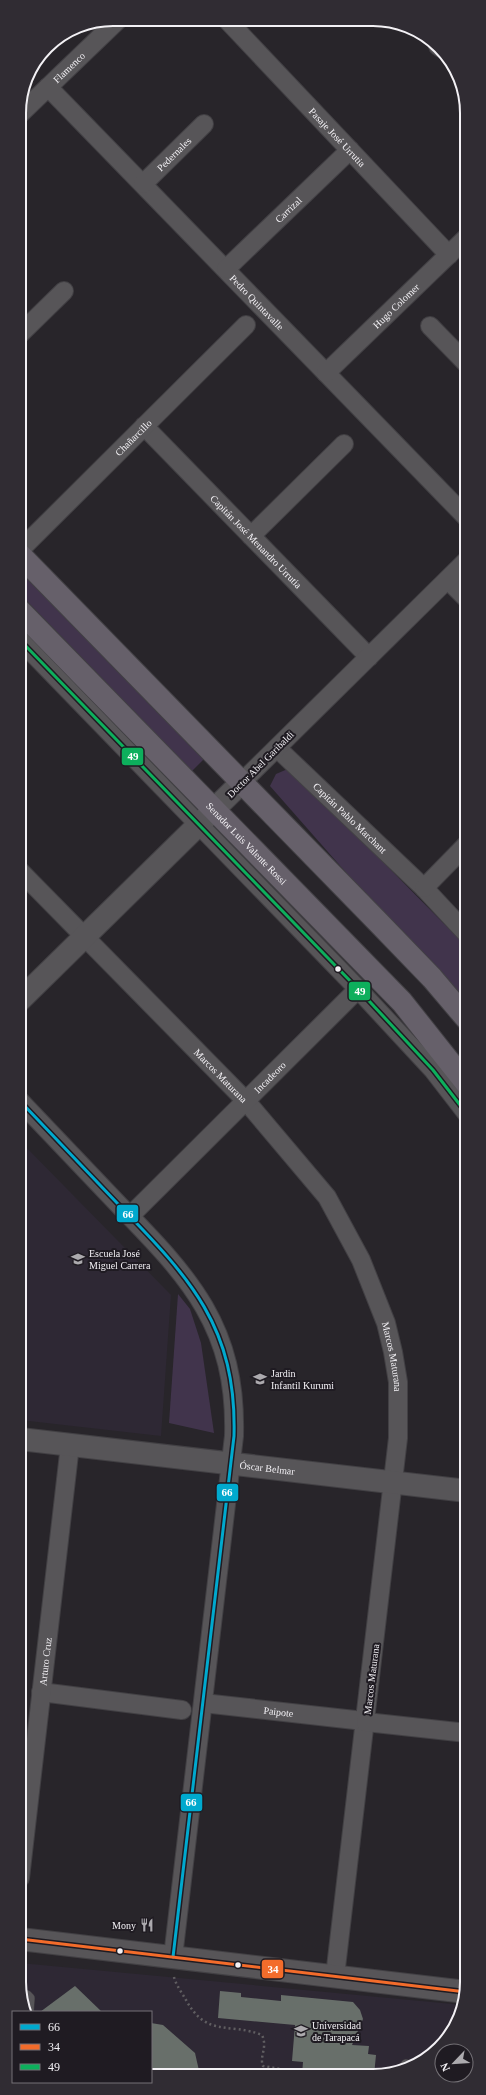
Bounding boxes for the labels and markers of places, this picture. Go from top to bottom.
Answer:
unlabelled marker [333,964,343,974]
place label: Escuela José Miguel Carrera [89,1248,151,1271]
school or university icon: Escuela José Miguel Carrera [70,1251,86,1267]
place label: Jardin Infantil Kurumi [271,1368,334,1391]
school or university icon: Jardin Infantil Kurumi [252,1371,268,1387]
restaurant icon: Mony [139,1917,155,1933]
place label: Mony [112,1920,136,1931]
unlabelled marker [115,1946,125,1956]
unlabelled marker [233,1960,243,1970]
place label: Universidad de Tarapacá [312,2020,361,2043]
school or university icon: Universidad de Tarapacá [293,2023,309,2039]

